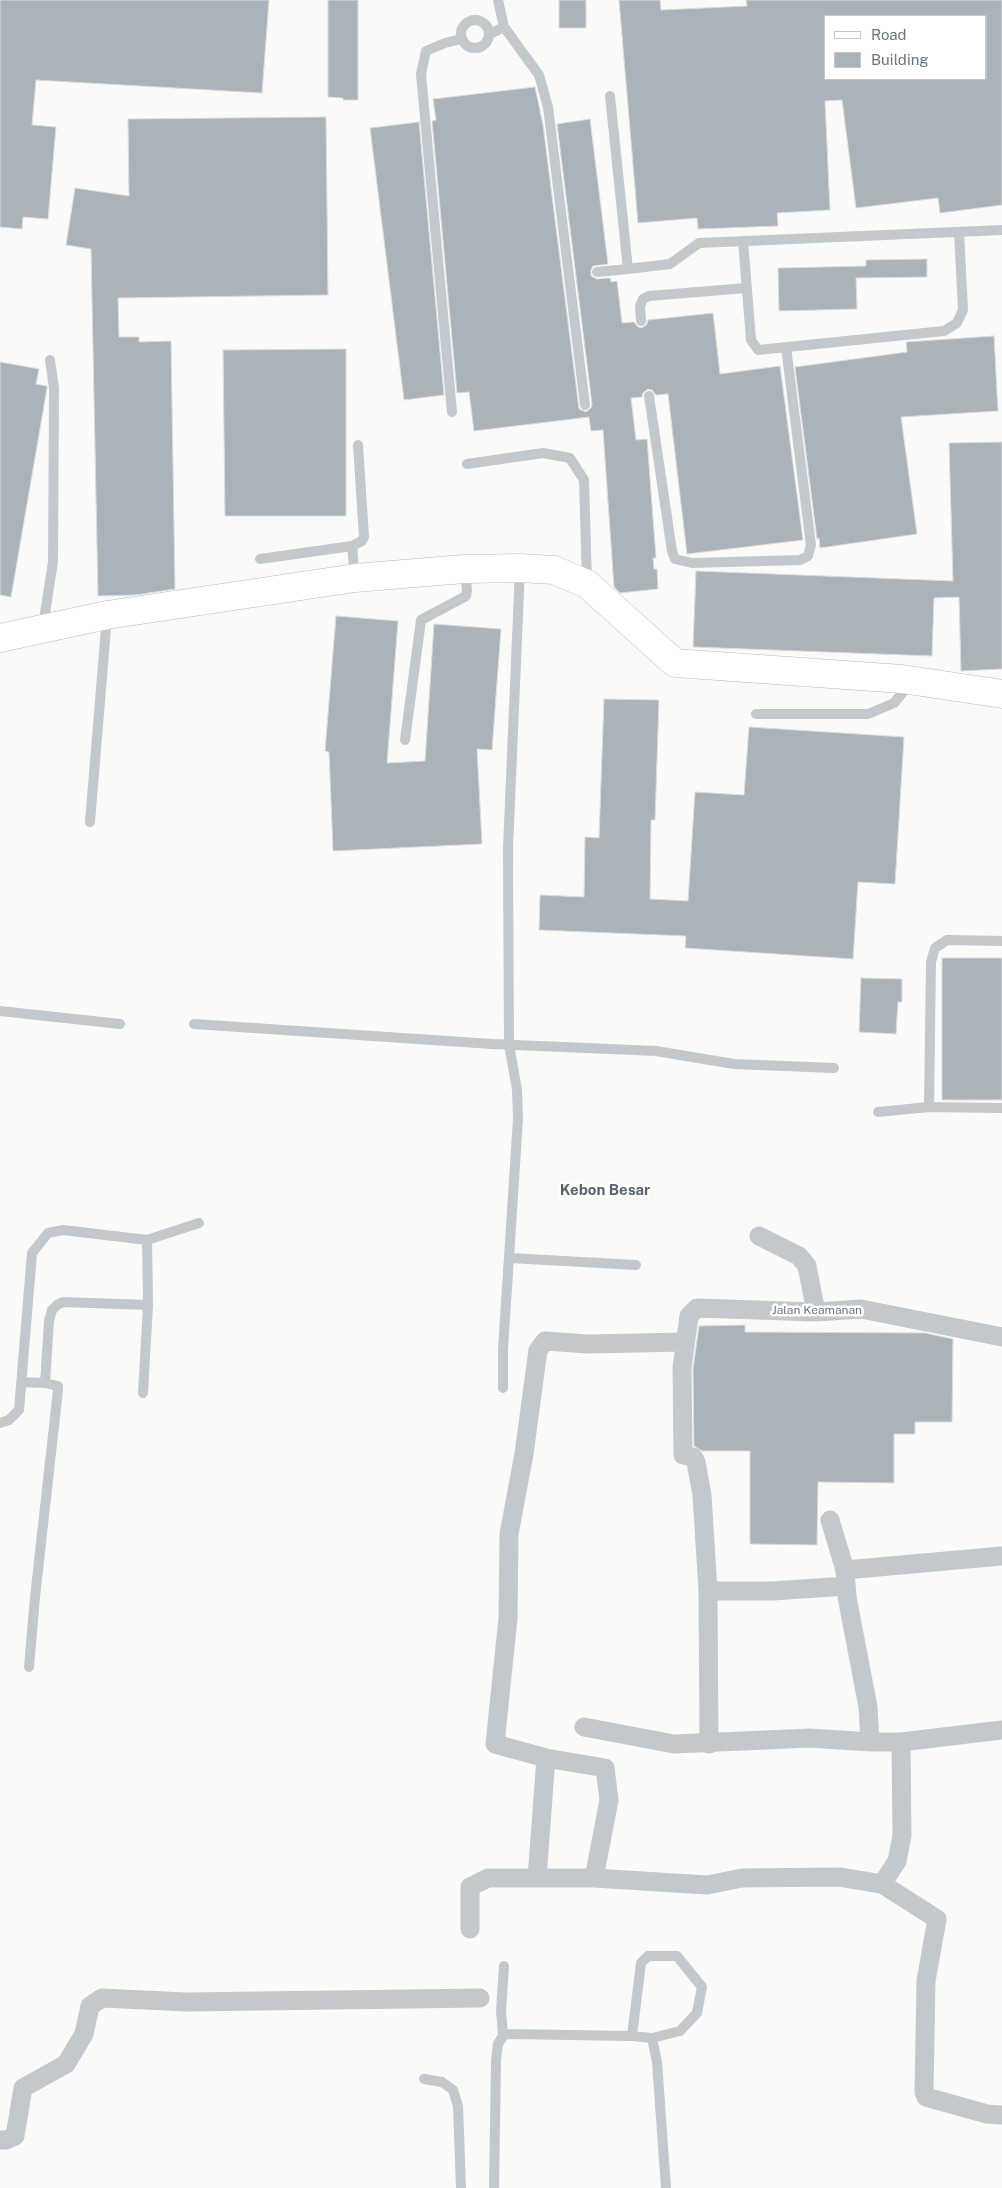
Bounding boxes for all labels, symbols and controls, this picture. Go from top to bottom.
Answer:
legend [824,15,987,80]
text: Road [871,26,907,43]
text: Building [871,51,929,68]
district label: Kebon Besar [560,1181,650,1199]
street label: Jalan Keamanan [772,1303,862,1317]

